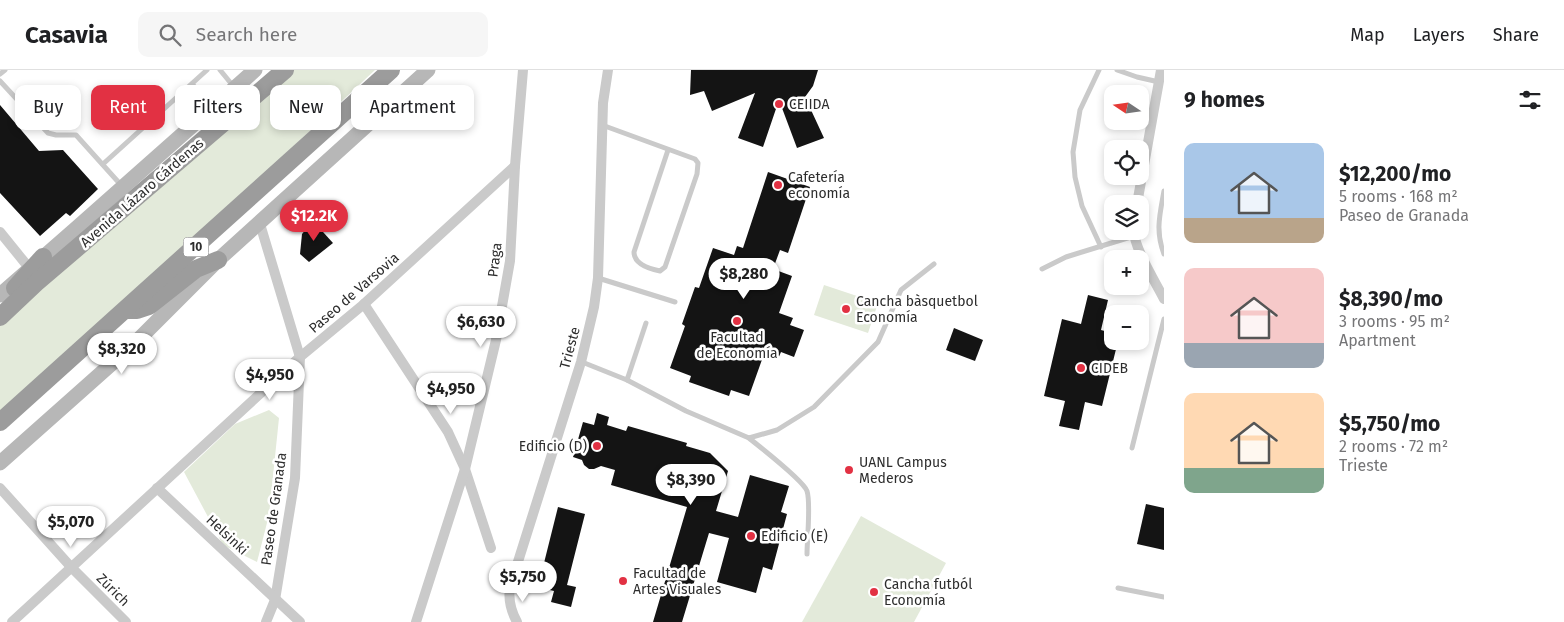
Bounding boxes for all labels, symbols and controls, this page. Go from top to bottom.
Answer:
search box [138,12,488,57]
text: Casavia [25,21,108,49]
icon: search [156,21,184,49]
text: Search here [196,23,297,46]
text: Map [1350,24,1385,46]
text: Layers [1413,24,1465,46]
text: Share [1493,24,1539,46]
chip: Buy [15,85,81,130]
chip: Rent [91,85,165,130]
chip: Filters [175,85,260,130]
chip: New [270,85,341,130]
chip: Apartment [351,85,474,130]
north arrow [1104,85,1149,130]
map controls [1104,85,1149,350]
icon: filters [1516,86,1544,114]
text: 9 homes [1184,87,1265,113]
place label: CEIIDA [789,96,830,113]
marker: CEIIDA [773,98,785,110]
street label: Avenida Lázaro Cárdenas [77,135,207,251]
button: locate [1104,140,1149,185]
text: $12,200/mo [1339,161,1451,187]
icon: home [1224,163,1284,223]
place label: Cafetería economía [788,169,850,202]
marker: Cafetería economía [772,179,784,191]
text: 5 rooms · 168 m² [1339,187,1458,206]
button: layers [1104,195,1149,240]
pin: $12.2K [273,200,355,242]
text: $12.2K [291,206,337,225]
text: Paseo de Granada [1339,206,1469,225]
road number: 10 [184,238,208,256]
street label: Praga [484,242,506,278]
street label: Paseo de Varsovia [305,249,403,337]
button: + [1104,250,1149,295]
pin: $8,280 [703,258,785,300]
text: $8,280 [720,264,768,283]
text: $8,390/mo [1339,286,1443,312]
icon: home [1224,288,1284,348]
place label: Cancha bàsquetbol Economía [856,293,978,326]
marker: Cancha bàsquetbol Economía [840,303,852,315]
button: − [1104,305,1149,350]
pin: $6,630 [440,306,522,348]
text: $6,630 [457,312,505,331]
text: 3 rooms · 95 m² [1339,312,1450,331]
marker: Facultad de Economía [731,315,743,327]
street label: Trieste [556,325,584,371]
place label: Facultad de Economía [696,329,778,362]
text: Apartment [1339,331,1416,350]
pin: $8,320 [81,332,163,375]
text: $8,320 [98,339,146,358]
pin: $4,950 [229,358,311,401]
place label: CIDEB [1091,360,1128,377]
marker: CIDEB [1075,362,1087,374]
text: $4,950 [246,365,294,384]
pin: $4,950 [410,372,492,415]
text: $4,950 [427,379,475,398]
text: $5,750/mo [1339,411,1440,437]
icon: home [1224,413,1284,473]
text: 2 rooms · 72 m² [1339,437,1448,456]
place label: Edificio (D) [519,438,587,455]
marker: Edificio (D) [591,440,603,452]
street label: Paseo de Granada [258,451,290,567]
place label: UANL Campus Mederos [859,454,947,487]
text: Trieste [1339,456,1388,475]
pin: $8,390 [650,464,732,506]
marker: UANL Campus Mederos [843,464,855,476]
text: $8,390 [667,470,715,489]
pin: $5,070 [30,506,112,548]
street label: Helsinki [203,511,251,559]
text: $5,070 [48,512,94,531]
place label: Edificio (E) [761,528,828,545]
marker: Edificio (E) [745,530,757,542]
pin: $5,750 [482,560,564,603]
place label: Facultad de Artes Visuales [633,565,722,598]
text: $5,750 [500,567,546,586]
street label: Zúrich [93,570,133,610]
marker: Facultad de Artes Visuales [617,575,629,587]
place label: Cancha futból Economía [884,576,972,609]
marker: Cancha futból Economía [868,586,880,598]

